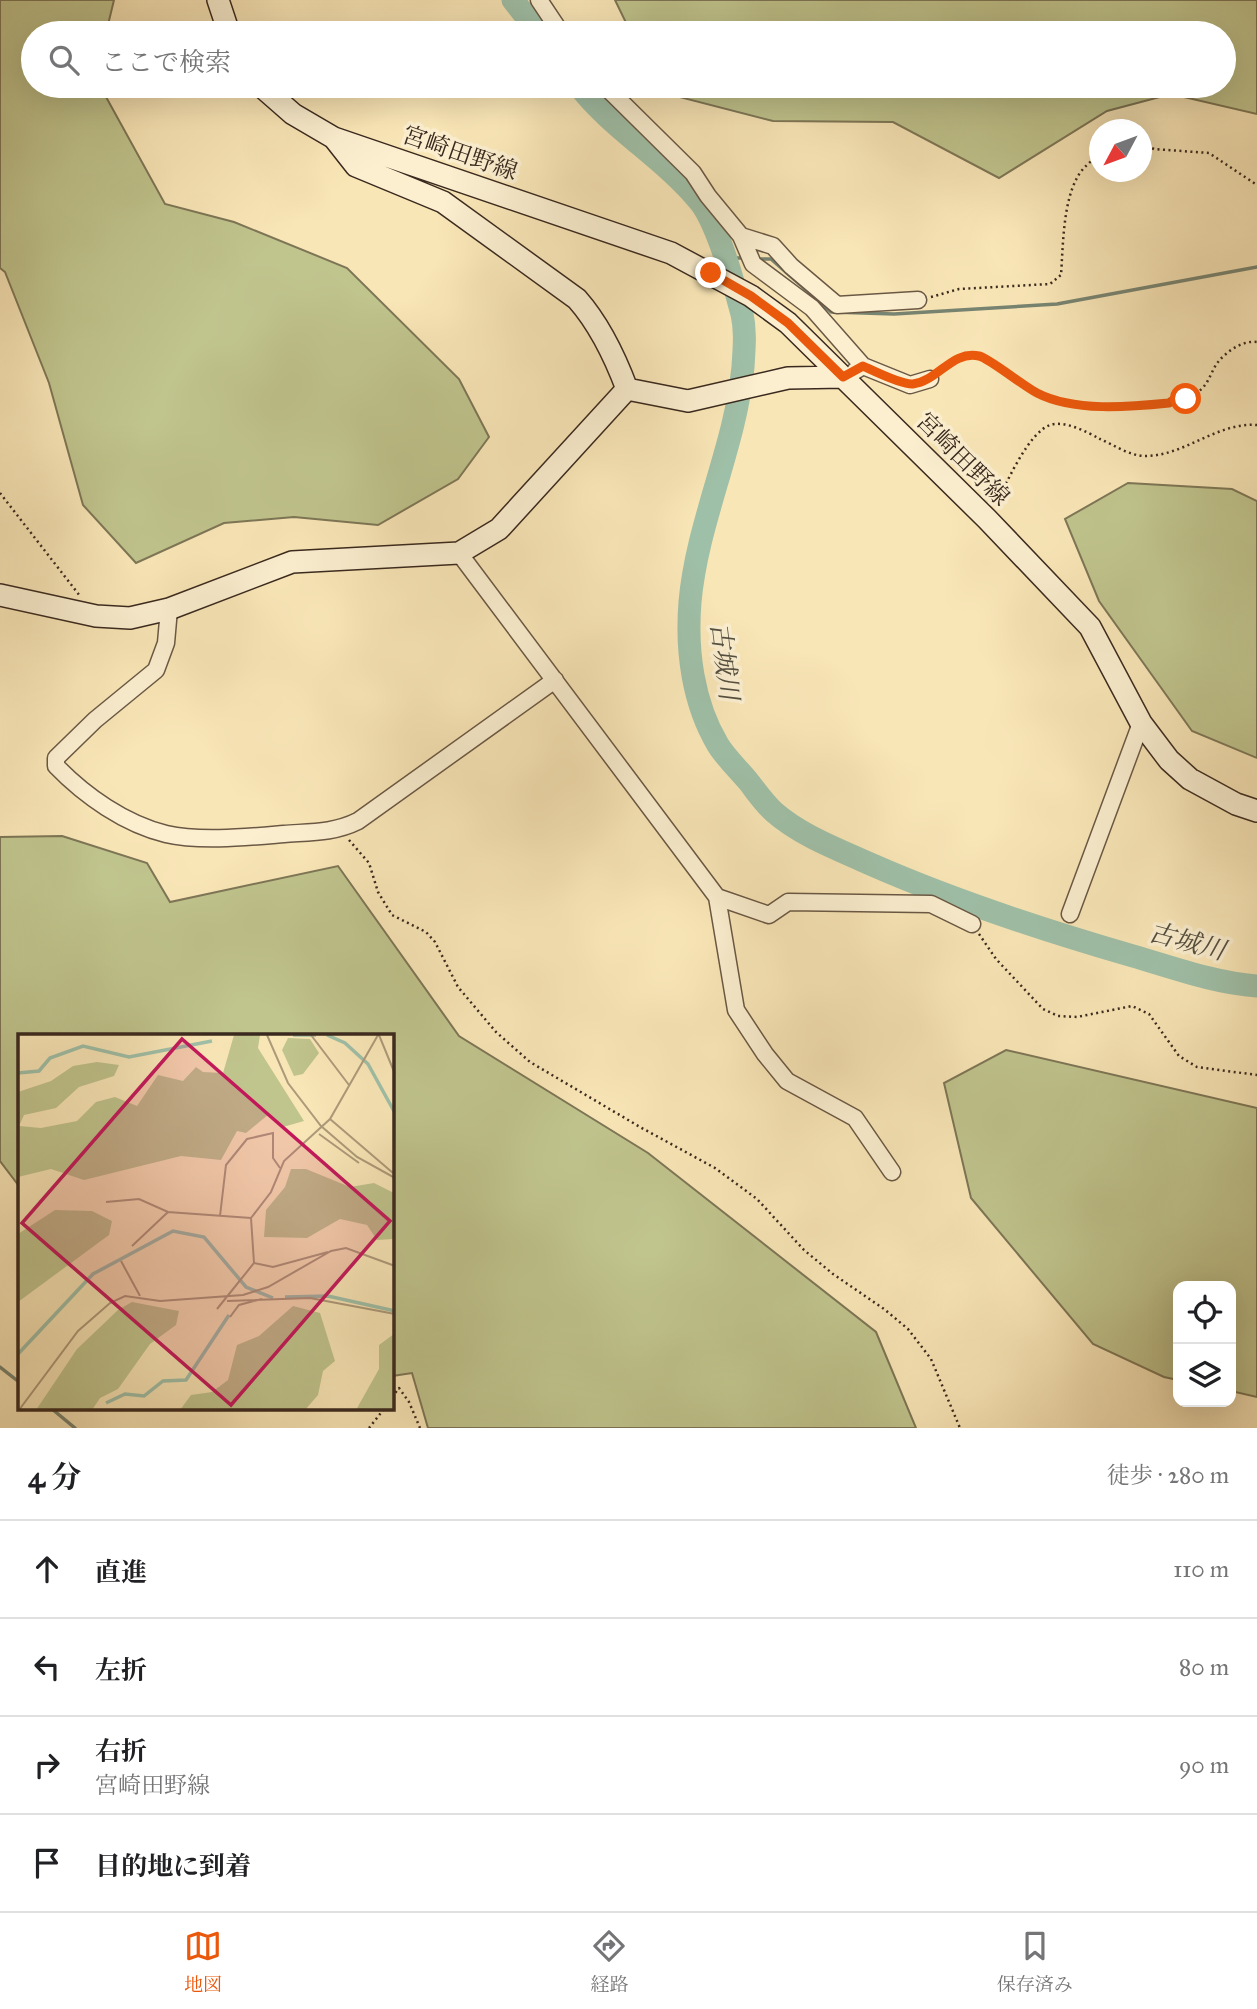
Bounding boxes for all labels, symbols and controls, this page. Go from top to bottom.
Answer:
search box [21,21,1236,98]
icon: search [45,41,83,79]
text: ここで検索 [101,46,231,78]
street label: 宮崎田野線 [398,119,522,187]
north arrow [1089,119,1152,182]
route end [695,257,726,288]
route start [1170,383,1201,414]
street label: 宮崎田野線 [910,406,1016,512]
water label: 古城川 [704,620,746,705]
water label: 古城川 [1145,915,1232,967]
inset map [18,1034,394,1410]
map controls [1173,1281,1236,1407]
button: locate [1173,1281,1236,1344]
button: layers [1173,1344,1236,1407]
text: 4 分 [28,1459,81,1495]
text: 徒歩 · 280 m [1107,1461,1229,1489]
icon: ahead [28,1550,66,1588]
text: 110 m [1173,1555,1229,1583]
text: 直進 [95,1556,147,1588]
icon: left [28,1648,66,1686]
text: 80 m [1179,1653,1229,1681]
text: 左折 [95,1654,147,1686]
text: 右折 [95,1735,147,1767]
icon: right [28,1746,66,1784]
text: 90 m [1179,1751,1229,1779]
text: 宮崎田野線 [95,1771,210,1799]
icon: arrive [28,1844,66,1882]
text: 目的地に到着 [95,1850,251,1882]
tab: 地図 [184,1927,222,1996]
tab: 経路 [590,1927,629,1996]
tab: 保存済み [997,1927,1073,1996]

